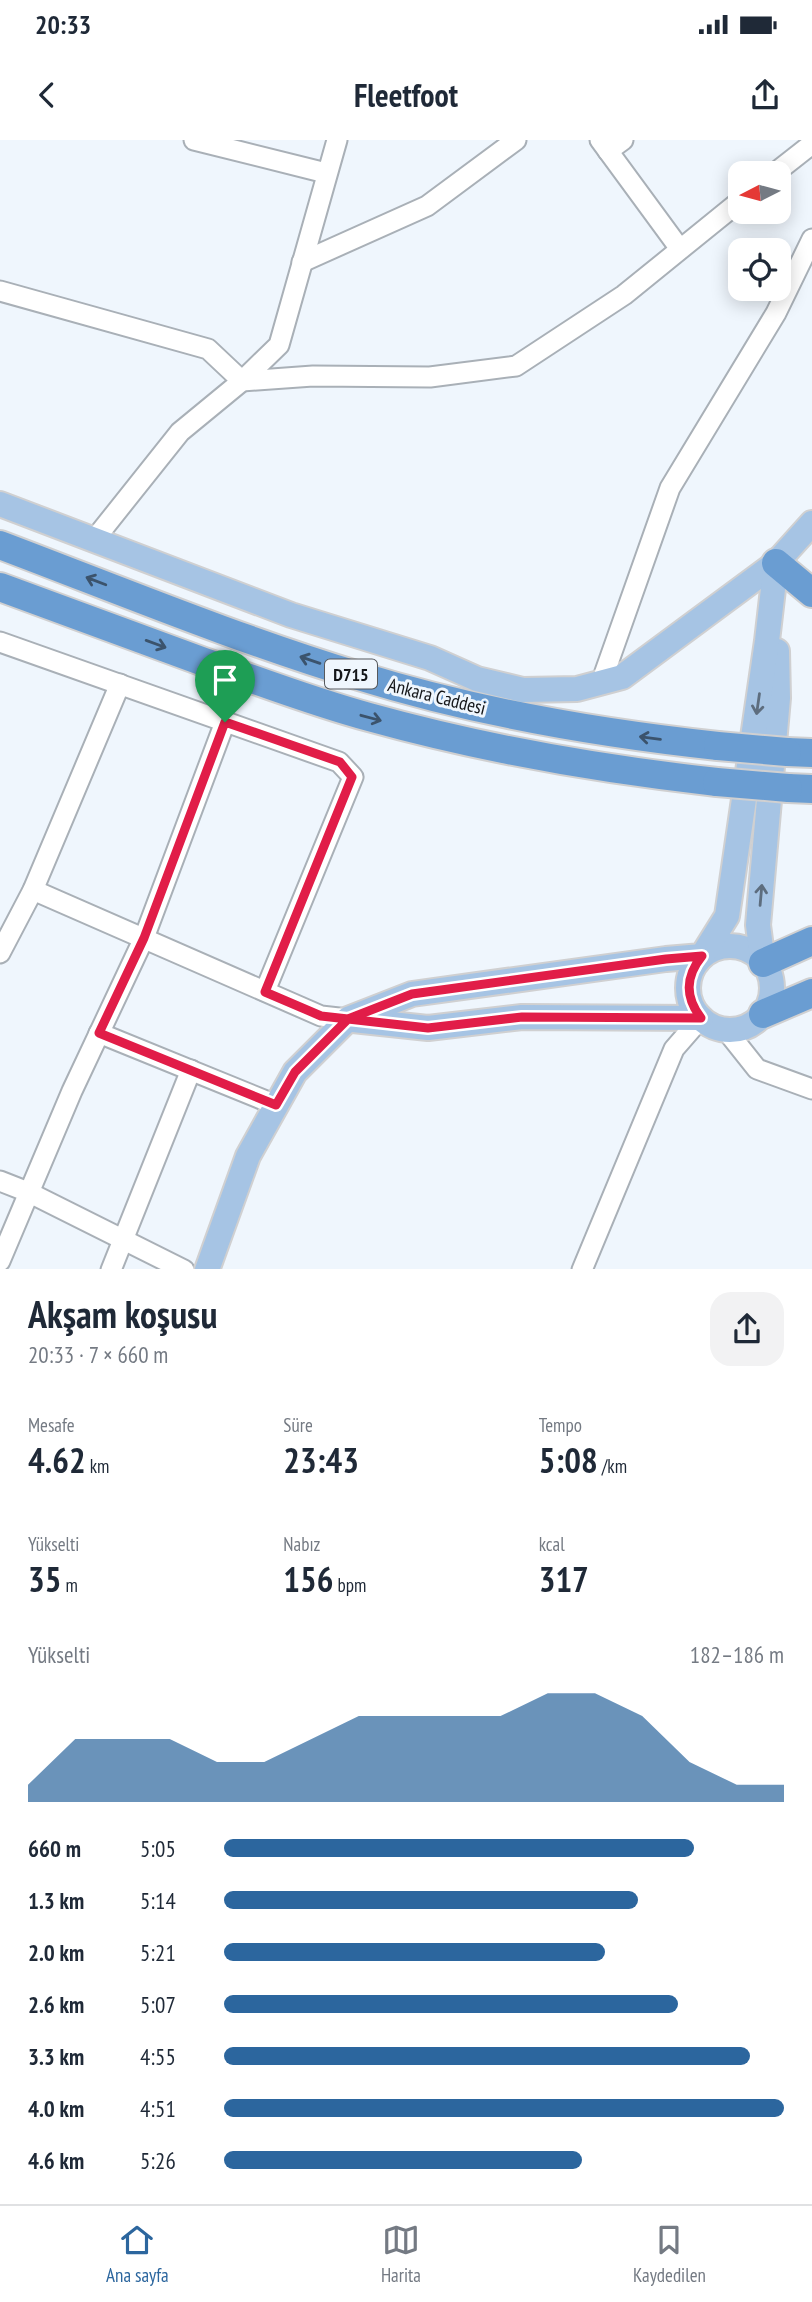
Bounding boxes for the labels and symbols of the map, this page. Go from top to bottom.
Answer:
north arrow [728,161,791,224]
one-way arrow [86,574,108,586]
one-way arrow [145,639,167,651]
pin [195,650,255,722]
one-way arrow [299,653,321,665]
road number: D715 [325,660,377,688]
street label: Ankara Caddesi [386,672,488,720]
one-way arrow [751,692,764,715]
one-way arrow [360,712,382,725]
one-way arrow [639,732,662,745]
one-way arrow [755,884,768,907]

